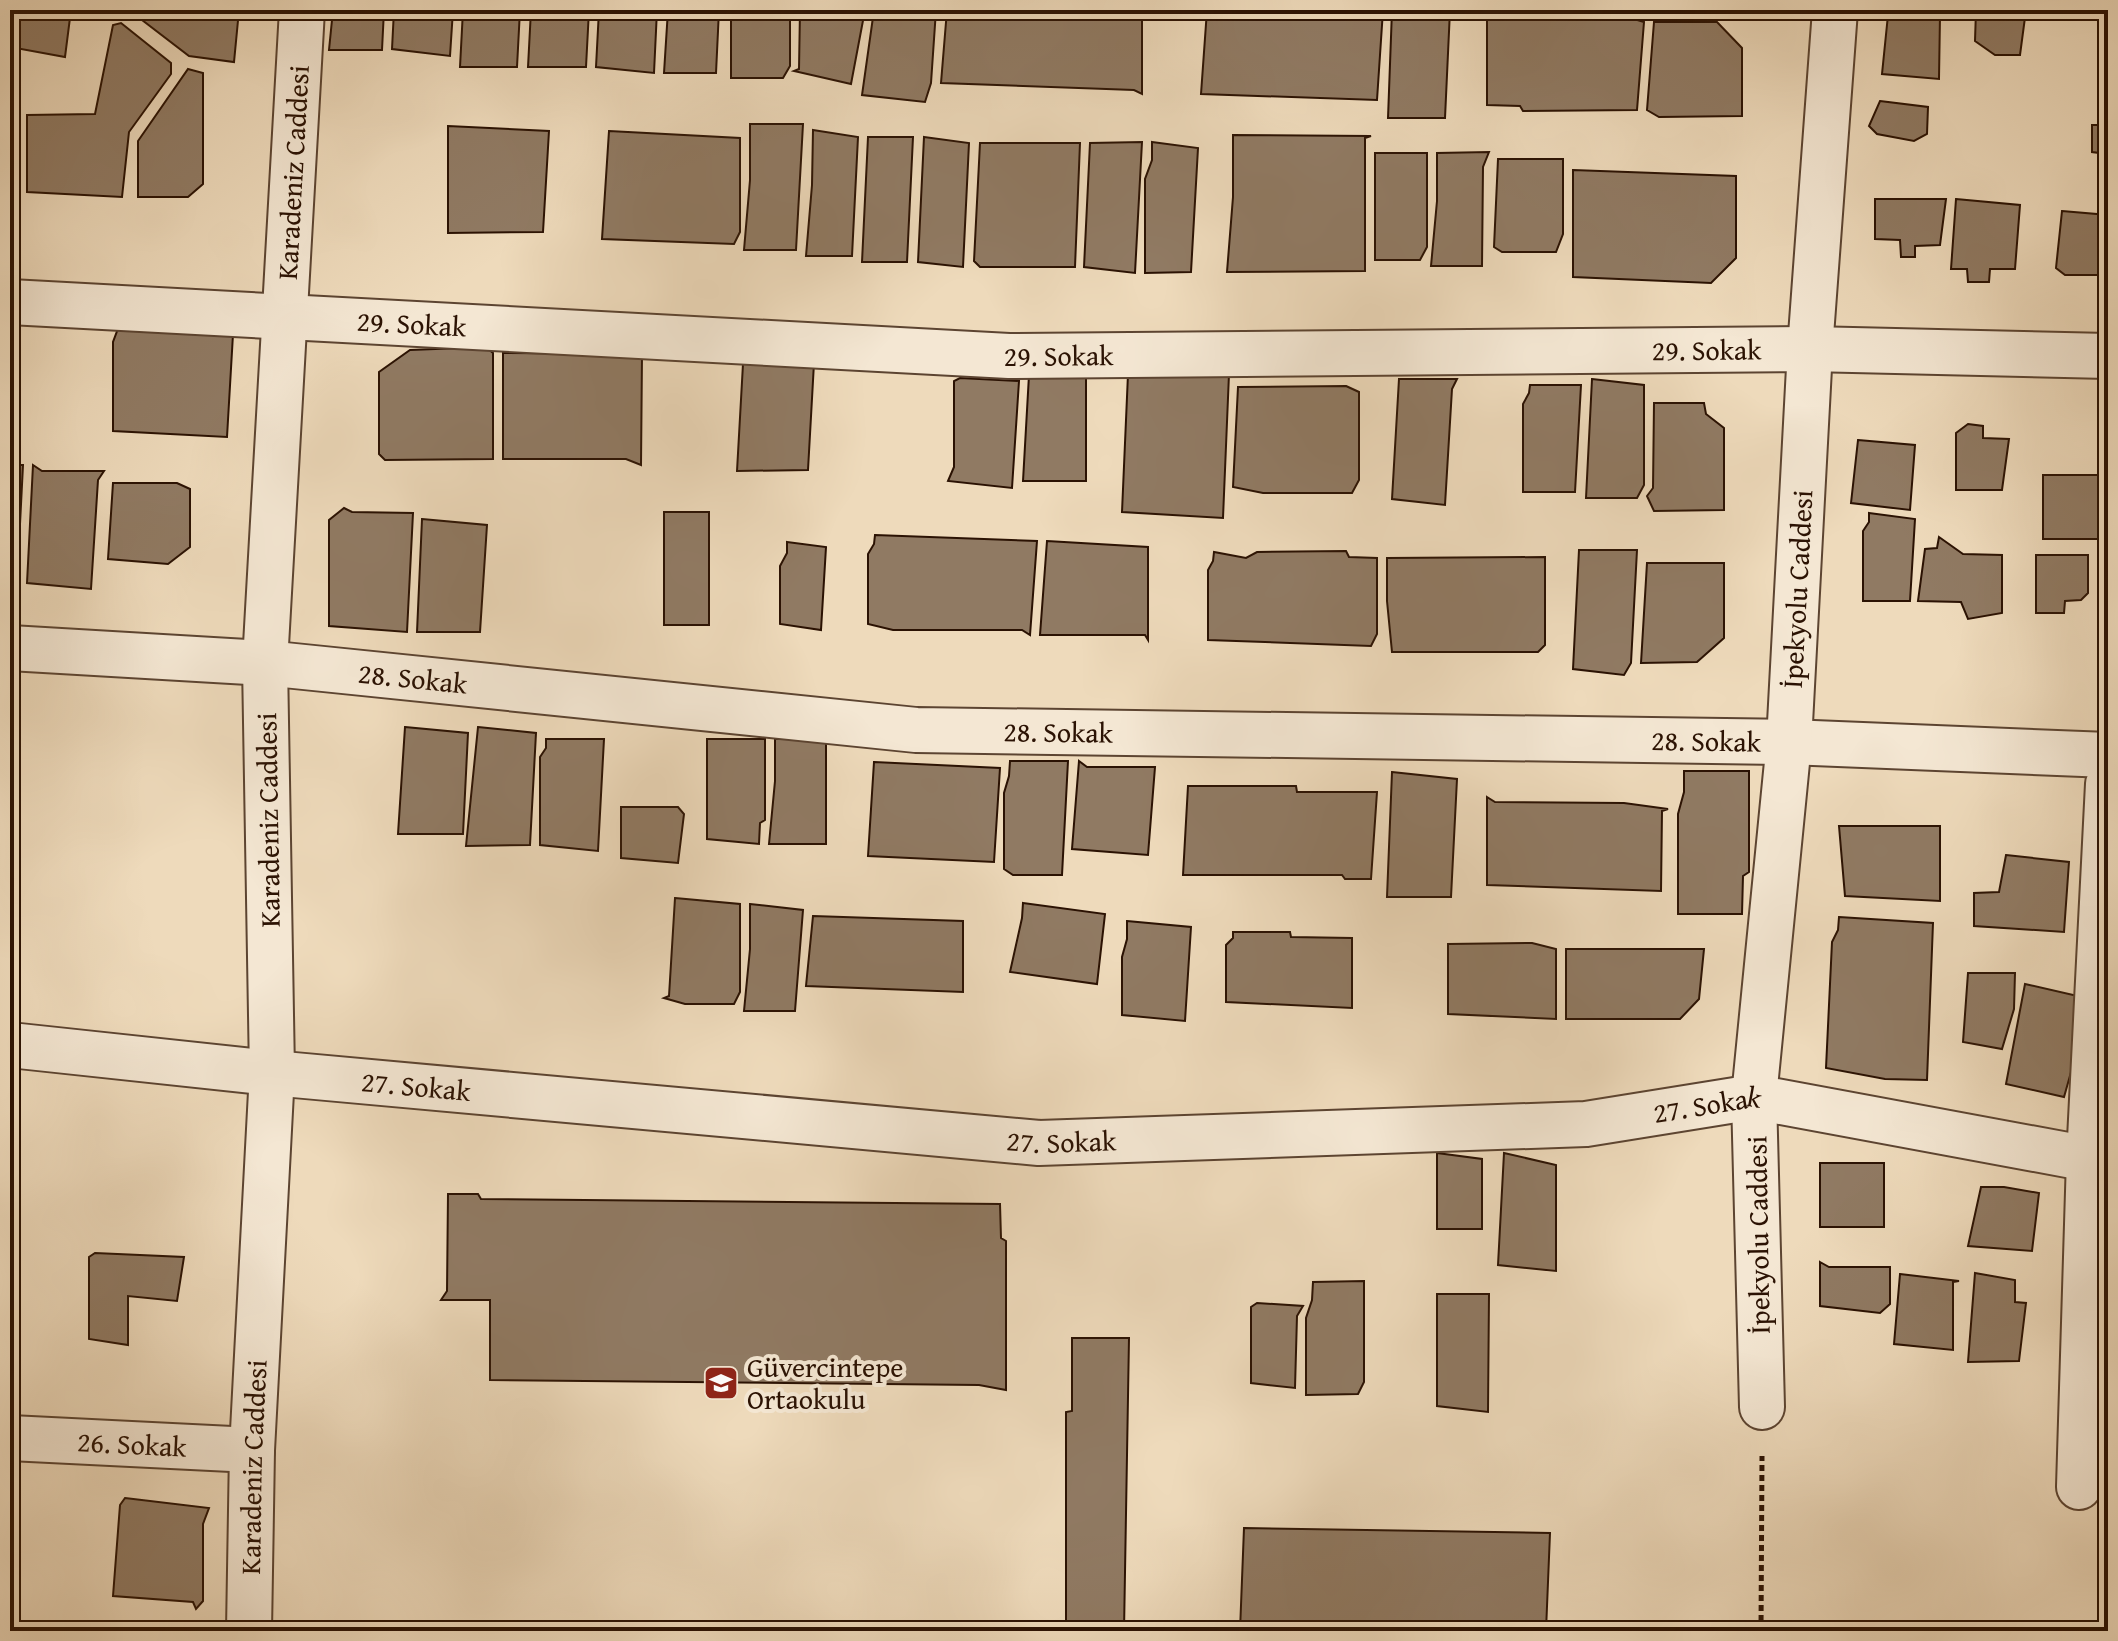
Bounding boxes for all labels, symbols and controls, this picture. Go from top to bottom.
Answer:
street label: Karadeniz Caddesi [266,64,319,281]
street label: 29. Sokak [356,300,468,347]
street label: 29. Sokak [1652,328,1762,370]
street label: 29. Sokak [1004,334,1114,376]
street label: İpekyolu Caddesi [1771,489,1822,689]
street label: 28. Sokak [356,652,470,704]
street label: 28. Sokak [1003,710,1114,753]
street label: Karadeniz Caddesi [245,712,290,928]
street label: 28. Sokak [1651,719,1762,762]
street label: 27. Sokak [360,1060,473,1111]
street label: 27. Sokak [1650,1075,1766,1133]
street label: 27. Sokak [1005,1119,1118,1163]
street label: İpekyolu Caddesi [1735,1135,1780,1335]
place label: Güvercintepe Ortaokulu [747,1346,903,1419]
street label: Karadeniz Caddesi [229,1358,277,1575]
school or university icon: Güvercintepe Ortaokulu [702,1364,740,1402]
street label: 26. Sokak [76,1420,188,1467]

